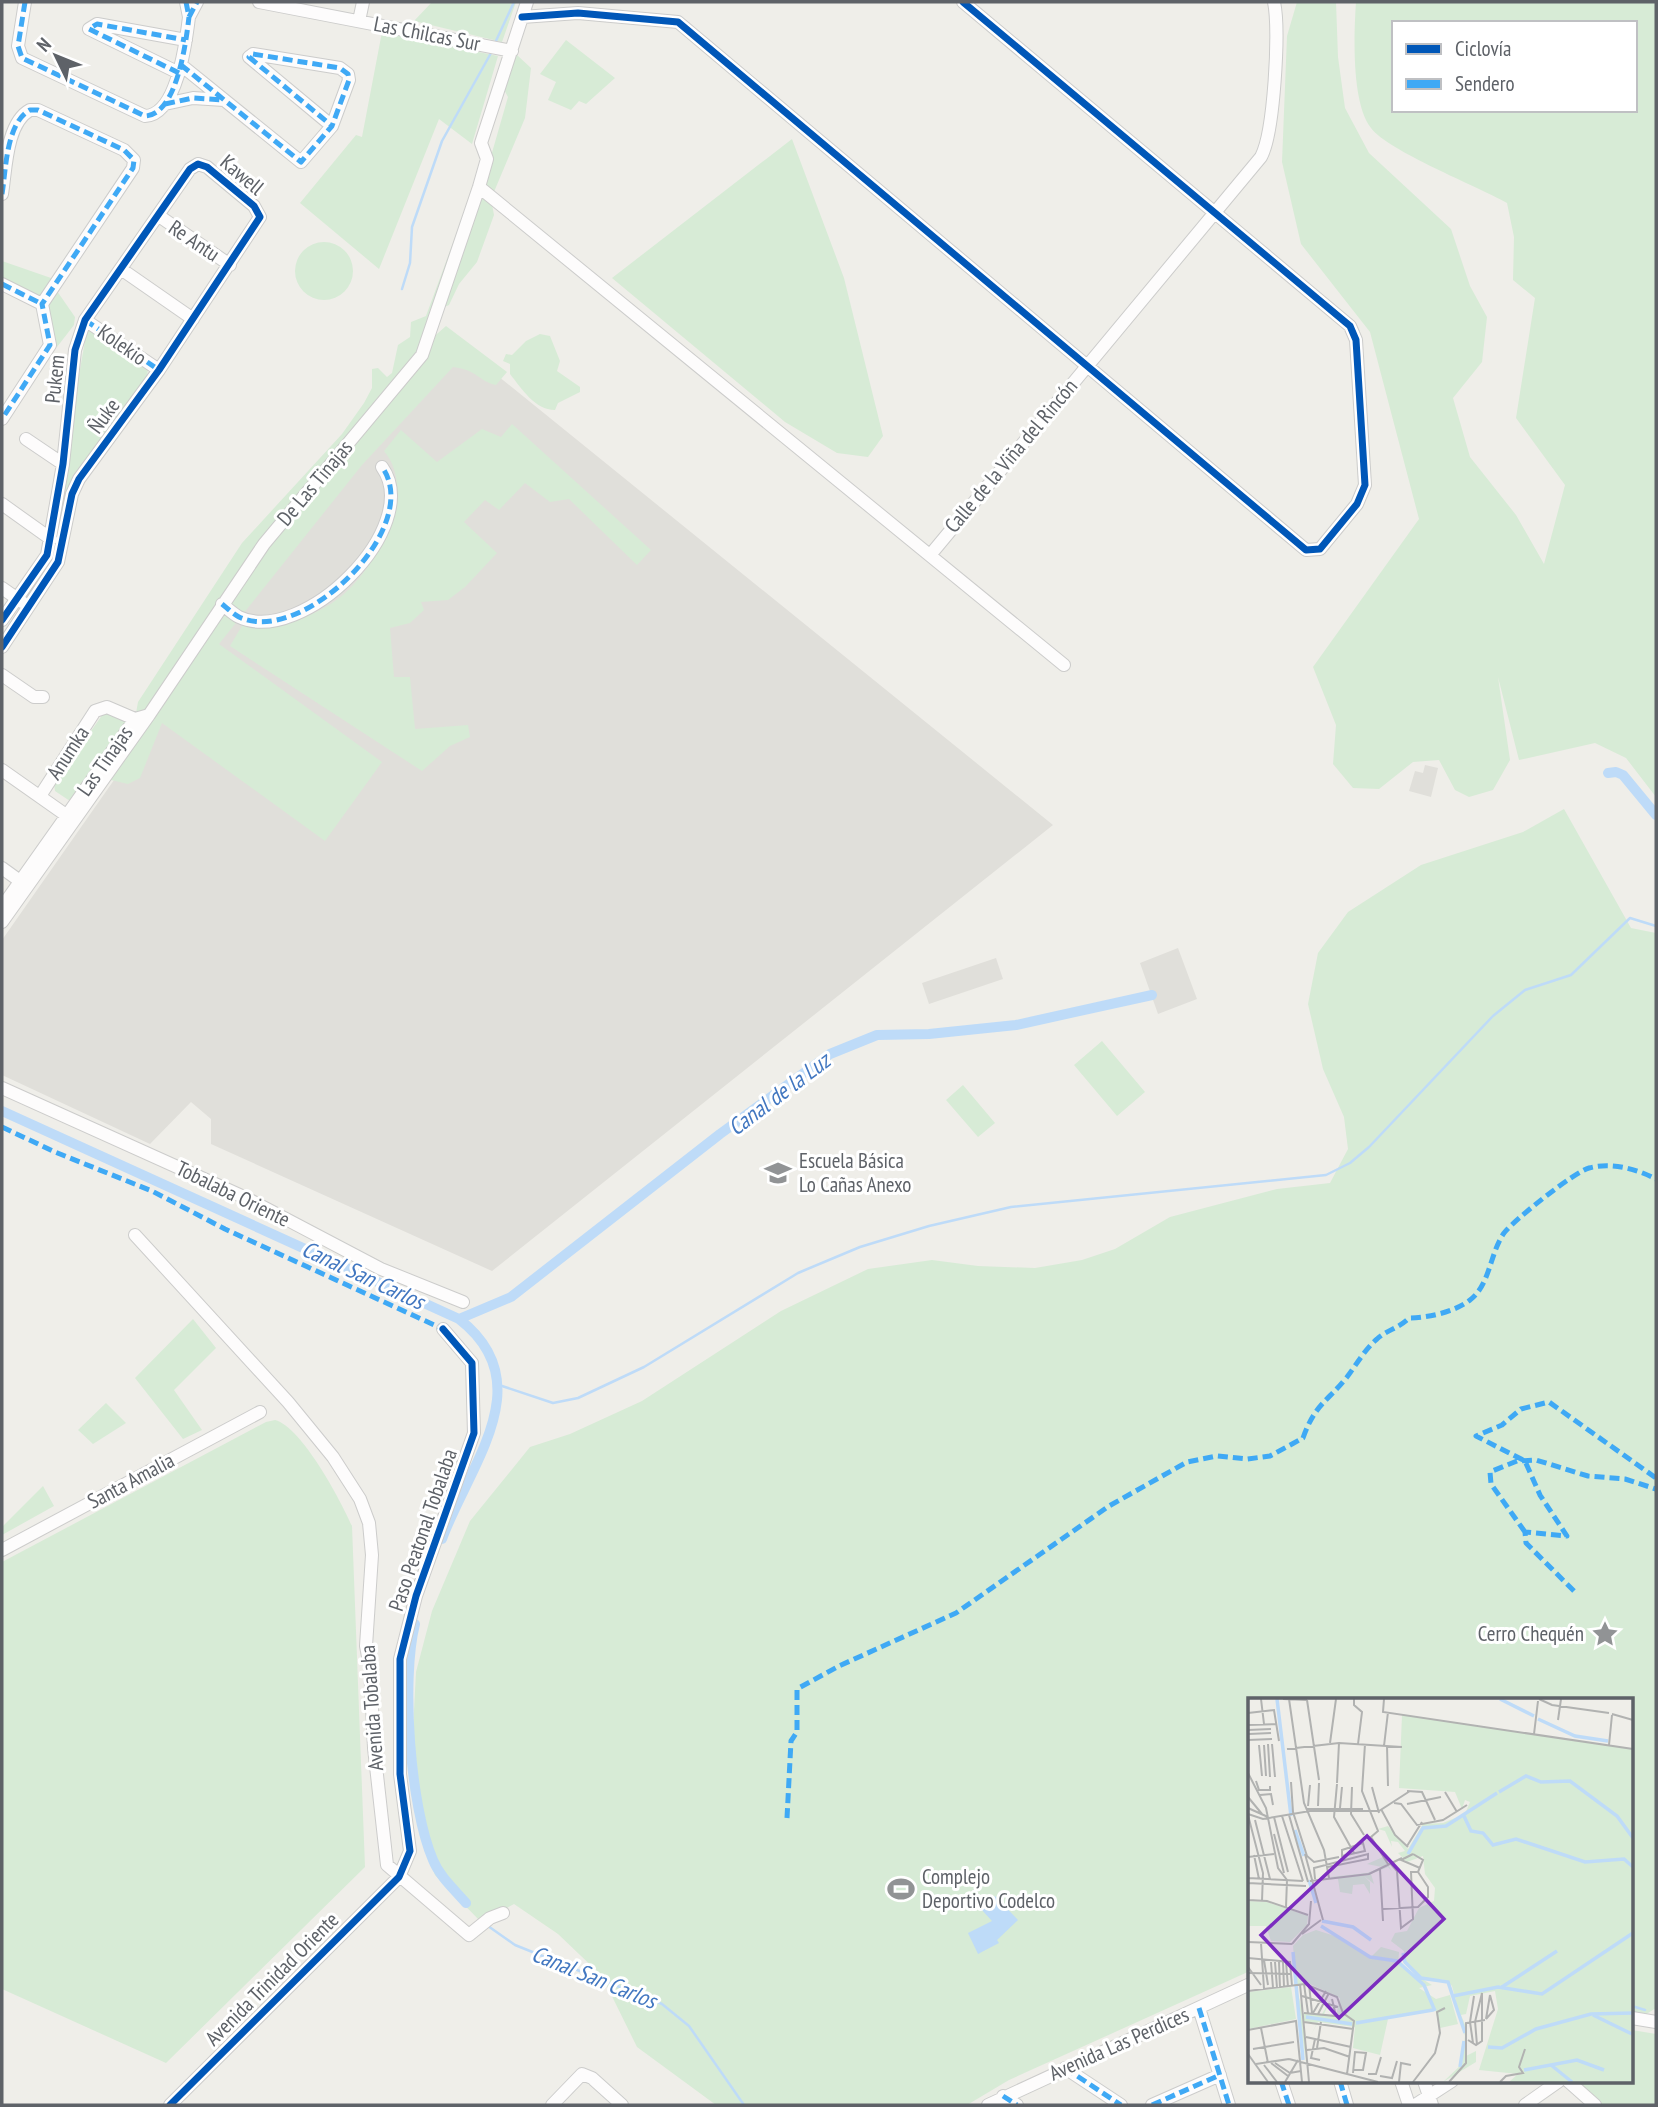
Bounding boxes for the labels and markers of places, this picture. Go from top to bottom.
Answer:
place label: Escuela Básica Lo Cañas Anexo [799,1147,911,1198]
school or university icon: Escuela Básica Lo Cañas Anexo [763,1158,793,1188]
place icon: Cerro Chequén [1590,1619,1620,1649]
place label: Cerro Chequén [1478,1620,1584,1647]
place label: Complejo Deportivo Codelco [922,1863,1055,1914]
sports icon: Complejo Deportivo Codelco [886,1874,916,1904]

